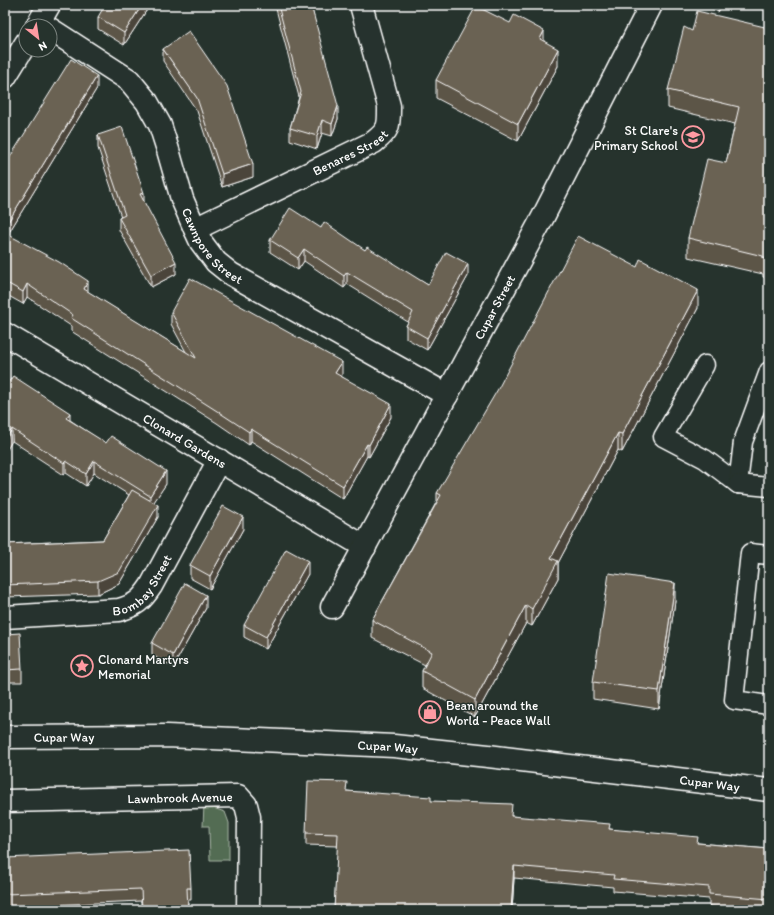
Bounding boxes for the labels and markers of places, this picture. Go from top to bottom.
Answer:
place label: St Clare's Primary School [594,123,678,153]
school or university icon: St Clare's Primary School [680,124,706,150]
place label: Clonard Martyrs Memorial [98,652,189,682]
place icon: Clonard Martyrs Memorial [69,653,95,679]
place label: Bean around the World - Peace Wall [446,698,551,728]
shop icon: Bean around the World - Peace Wall [417,699,443,725]

